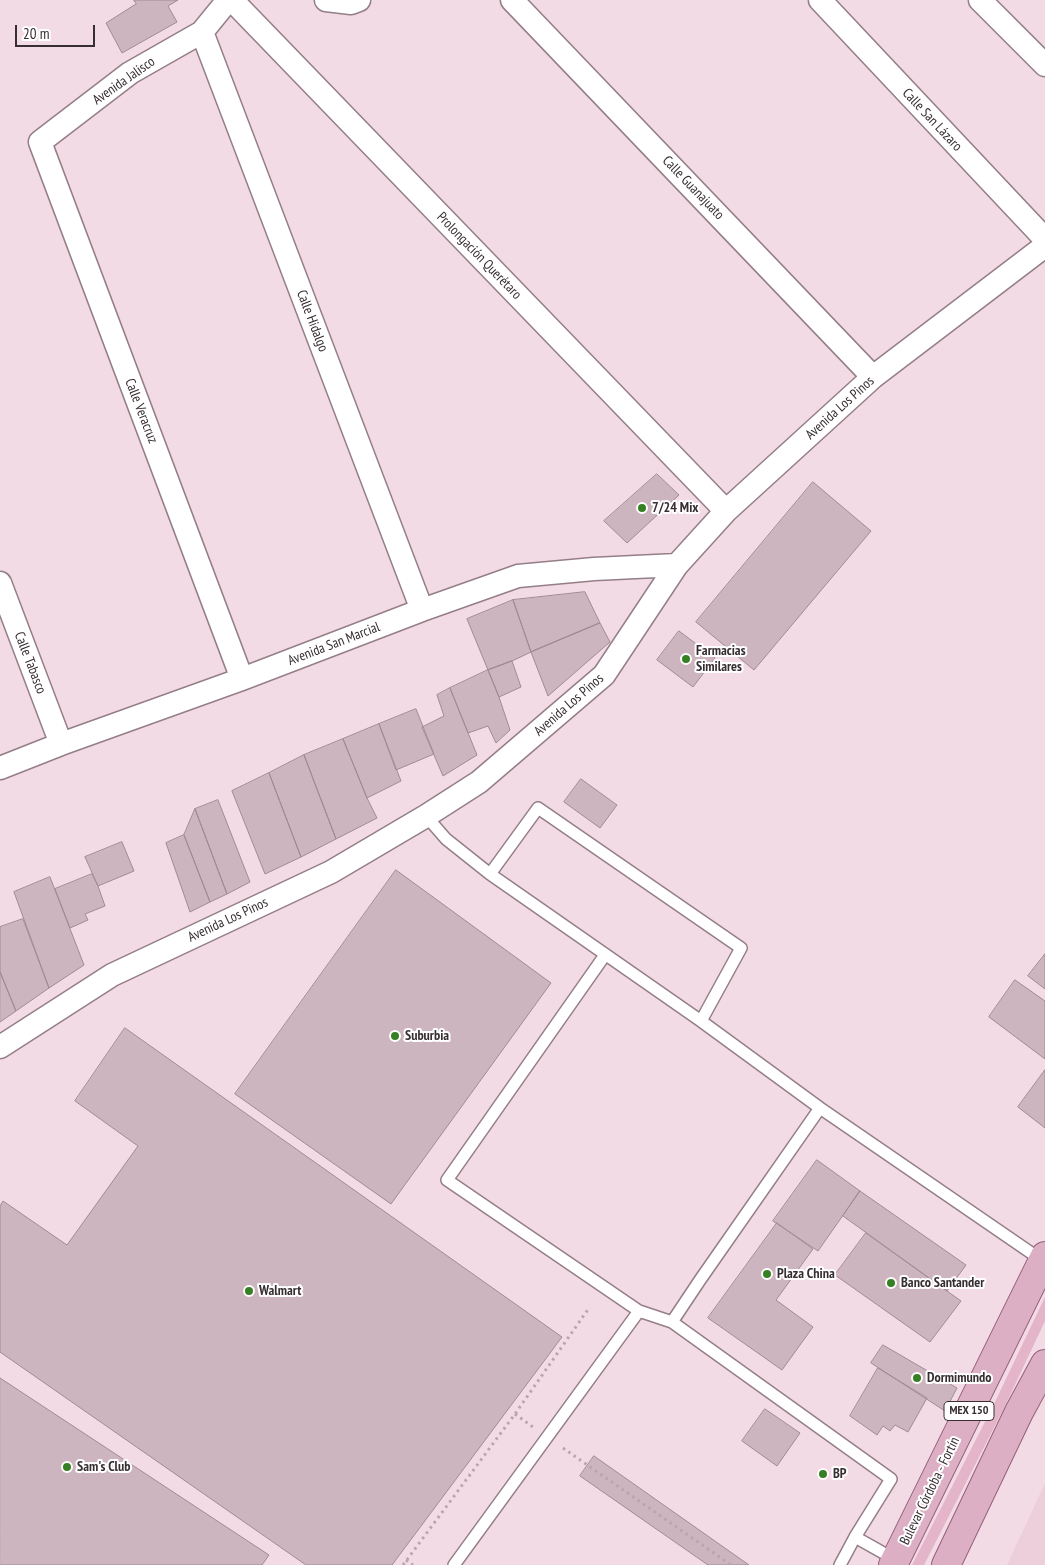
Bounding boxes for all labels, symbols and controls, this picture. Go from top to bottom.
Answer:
scale bar [18,15,98,47]
text: 20 m [23,24,49,43]
street label: Avenida Jalisco [90,53,158,109]
street label: Calle San Lázaro [899,85,965,155]
street label: Calle Guanajuato [659,153,727,223]
street label: Prolongación Querétaro [433,209,525,303]
street label: Calle Hidalgo [293,288,331,354]
street label: Avenida Los Pinos [802,373,878,443]
street label: Calle Veracruz [121,376,161,446]
place label: 7/24 Mix [652,500,698,516]
marker: 7/24 Mix [636,502,648,514]
street label: Avenida San Marcial [286,619,382,669]
street label: Calle Tabasco [11,630,49,696]
place label: Farmacias Similares [696,643,746,676]
marker: Farmacias Similares [680,653,692,665]
street label: Avenida Los Pinos [531,670,607,740]
street label: Avenida Los Pinos [185,894,271,946]
place label: Suburbia [405,1028,449,1044]
marker: Suburbia [389,1030,401,1042]
place label: Plaza China [777,1266,835,1282]
marker: Plaza China [761,1268,773,1280]
place label: Banco Santander [901,1275,984,1291]
marker: Banco Santander [885,1277,897,1289]
place label: Walmart [259,1283,301,1299]
marker: Walmart [243,1285,255,1297]
place label: Dormimundo [927,1370,992,1386]
marker: Dormimundo [911,1372,923,1384]
road number: MEX 150 [944,1402,994,1420]
street label: Bulevar Córdoba - Fortín [897,1434,963,1548]
place label: Sam's Club [77,1459,130,1475]
marker: Sam's Club [61,1461,73,1473]
place label: BP [833,1466,847,1482]
marker: BP [817,1468,829,1480]

